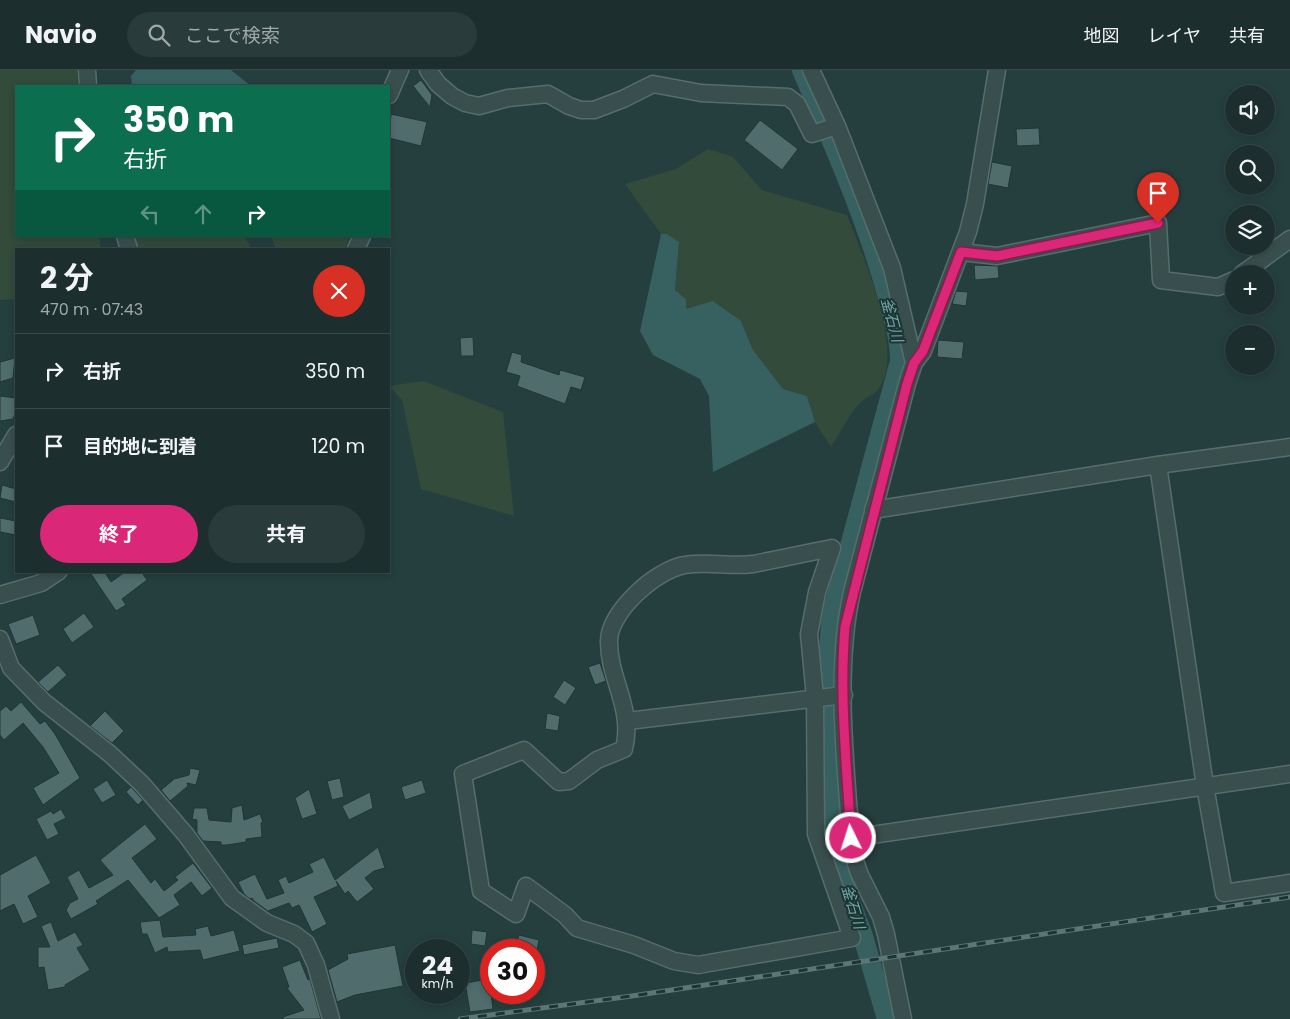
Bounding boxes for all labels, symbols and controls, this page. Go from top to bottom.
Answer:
search box [127,12,477,57]
text: Navio [25,18,97,51]
icon: search [145,21,173,49]
text: ここで検索 [185,22,280,49]
text: 地図 [1084,23,1120,48]
text: レイヤ [1148,23,1201,48]
text: 共有 [1229,23,1265,48]
map controls [1225,85,1275,375]
button: sound [1225,85,1275,135]
text: 350 m [123,95,234,144]
icon: right [40,105,105,170]
text: 右折 [123,144,167,175]
button: search [1225,145,1275,195]
pin [1137,172,1179,223]
icon: arrive [1144,179,1172,207]
icon: left [136,200,164,228]
icon: ahead [189,200,217,228]
icon: right [242,200,270,228]
button: layers [1225,205,1275,255]
text: 2 分 [40,256,94,299]
button: close [313,265,365,317]
button: + [1225,265,1275,315]
water label: 釜石川 [877,295,909,346]
text: 470 m · 07:43 [40,298,143,321]
button: − [1225,325,1275,375]
icon: right [40,357,68,385]
text: 右折 [83,358,121,385]
text: 350 m [305,358,365,385]
icon: arrive [40,432,68,460]
text: 目的地に到着 [83,433,197,460]
text: 120 m [311,433,365,460]
button: 終了 [40,505,198,563]
button: 共有 [208,505,365,563]
position arrow [824,811,876,863]
water label: 釜石川 [837,882,871,933]
speed limit sign: 30 [480,939,545,1004]
text: 24 [422,948,453,983]
text: km/h [422,975,453,992]

